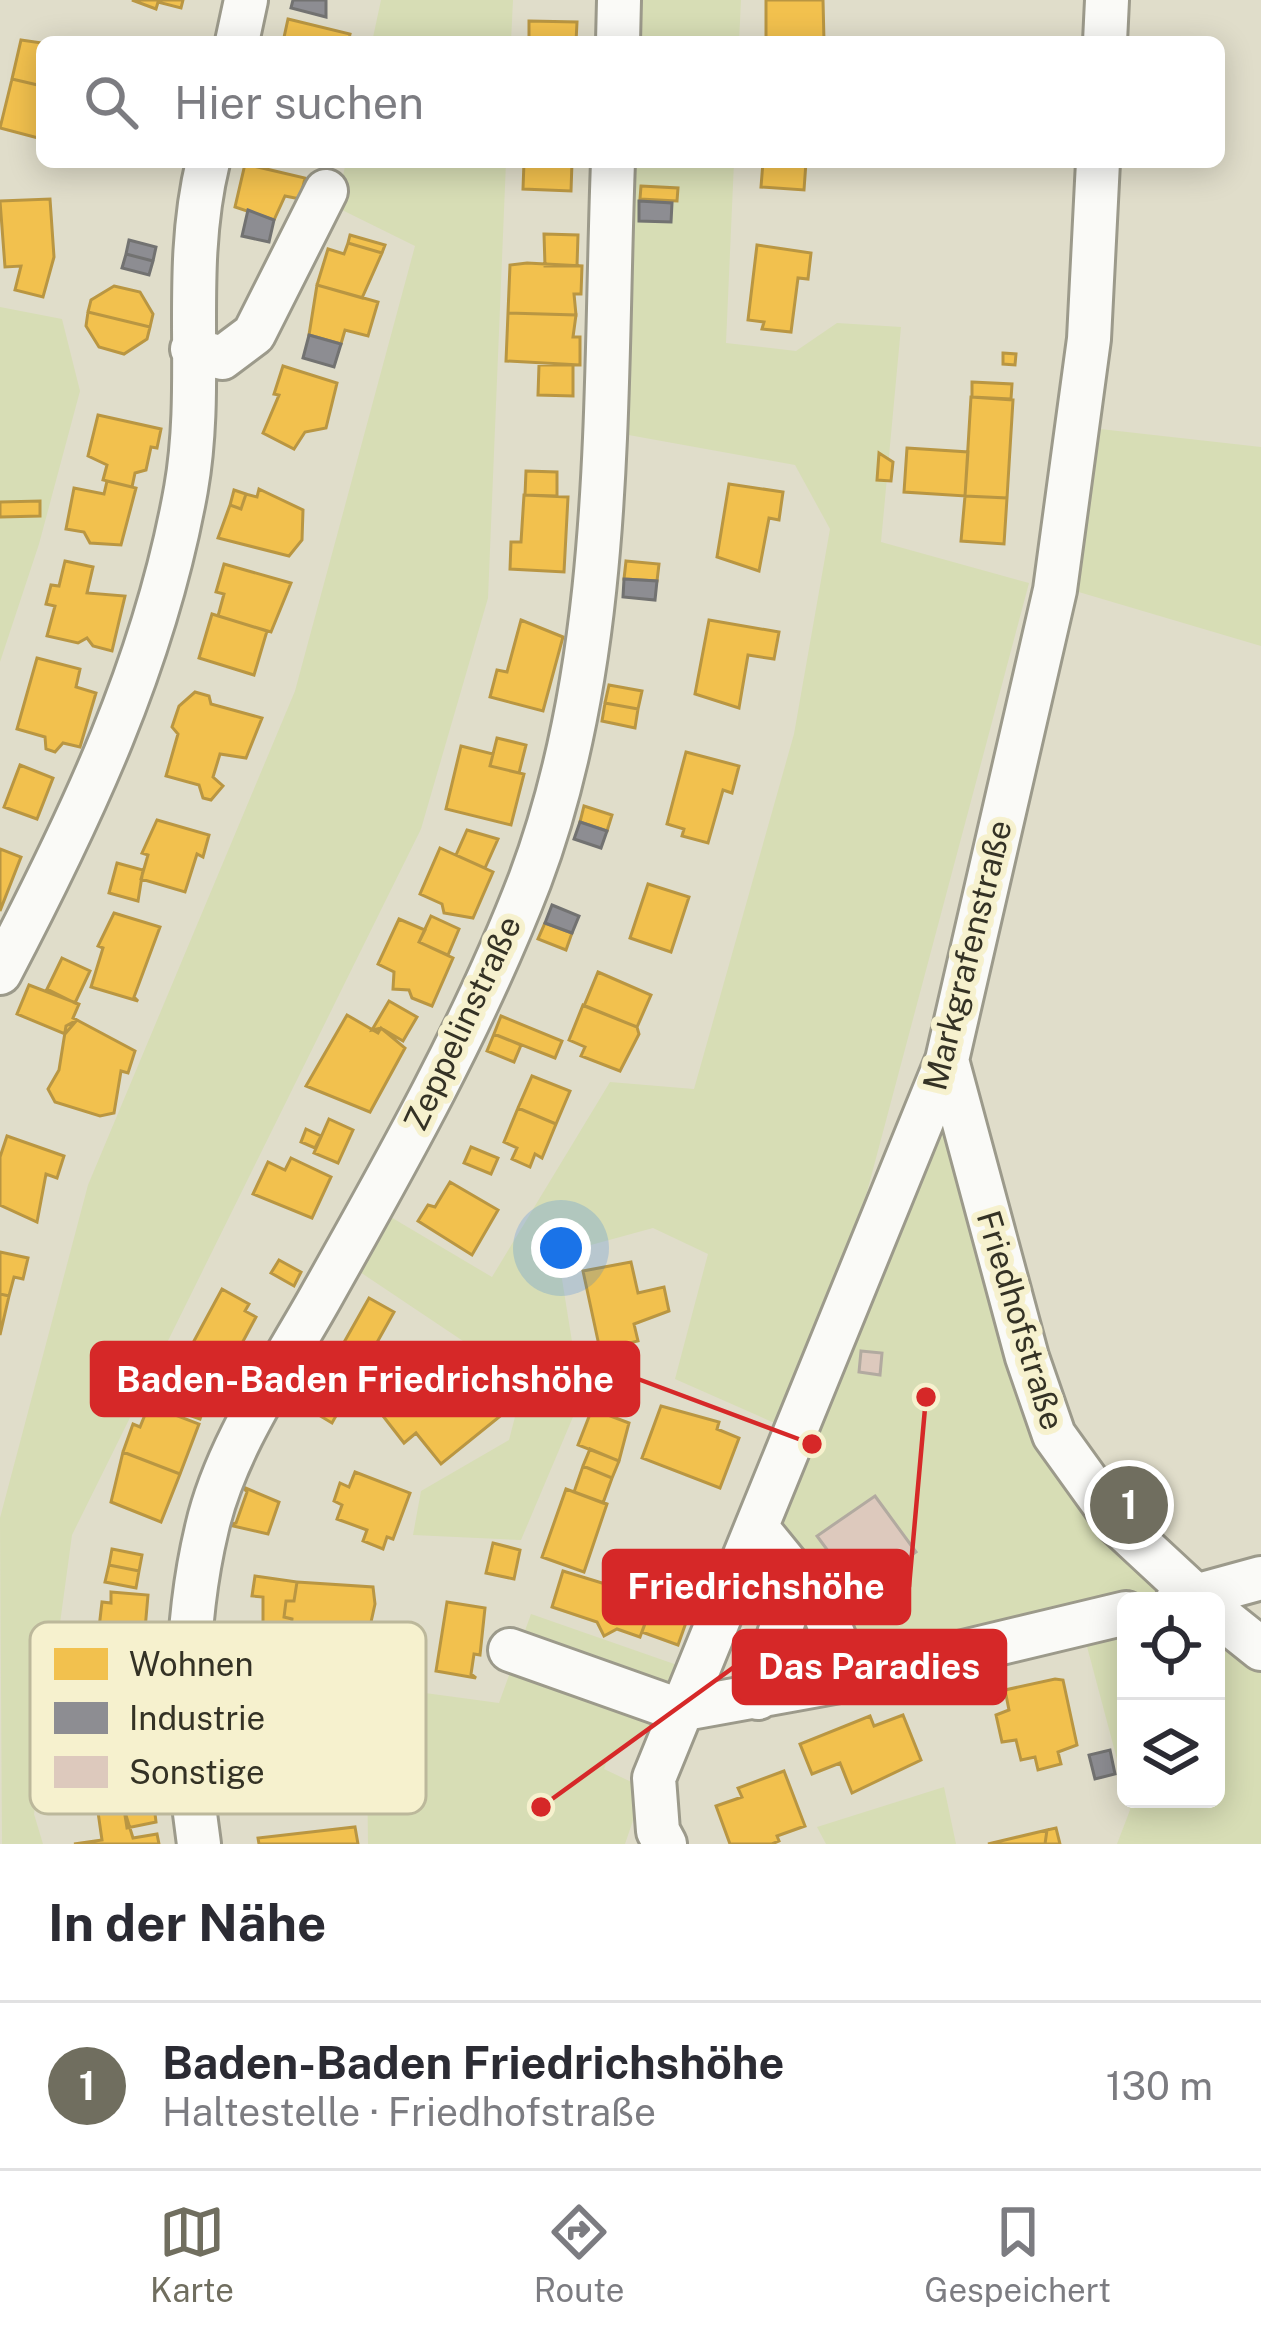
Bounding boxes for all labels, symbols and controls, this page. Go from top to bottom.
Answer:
search box [36,36,1225,168]
icon: search [78,69,144,135]
text: Hier suchen [174,76,424,129]
street label: Markgrafenstraße [915,816,1019,1094]
street label: Zeppelinstraße [396,910,528,1136]
street label: Friedhofstraße [970,1206,1072,1434]
your location [531,1218,591,1278]
callout: Baden-Baden Friedrichshöhe [92,1343,638,1415]
text: Baden-Baden Friedrichshöhe [116,1358,614,1400]
pin: 1 [1090,1460,1168,1550]
callout: Friedrichshöhe [604,1551,909,1623]
text: Friedrichshöhe [627,1565,885,1607]
map controls [1117,1592,1225,1808]
button: locate [1117,1592,1225,1700]
legend [30,1622,426,1814]
callout: Das Paradies [734,1631,1005,1703]
text: Wohnen [129,1645,253,1683]
text: Das Paradies [758,1645,980,1687]
text: Industrie [129,1699,265,1737]
button: layers [1117,1700,1225,1808]
text: Sonstige [129,1753,265,1791]
text: In der Nähe [48,1893,326,1952]
text: Baden-Baden Friedrichshöhe [162,2036,784,2089]
text: 1 [79,2063,95,2109]
text: 130 m [1106,2063,1213,2109]
text: Haltestelle · Friedhofstraße [162,2089,656,2135]
tab: Karte [150,2199,234,2309]
tab: Route [534,2199,624,2309]
tab: Gespeichert [924,2199,1111,2309]

